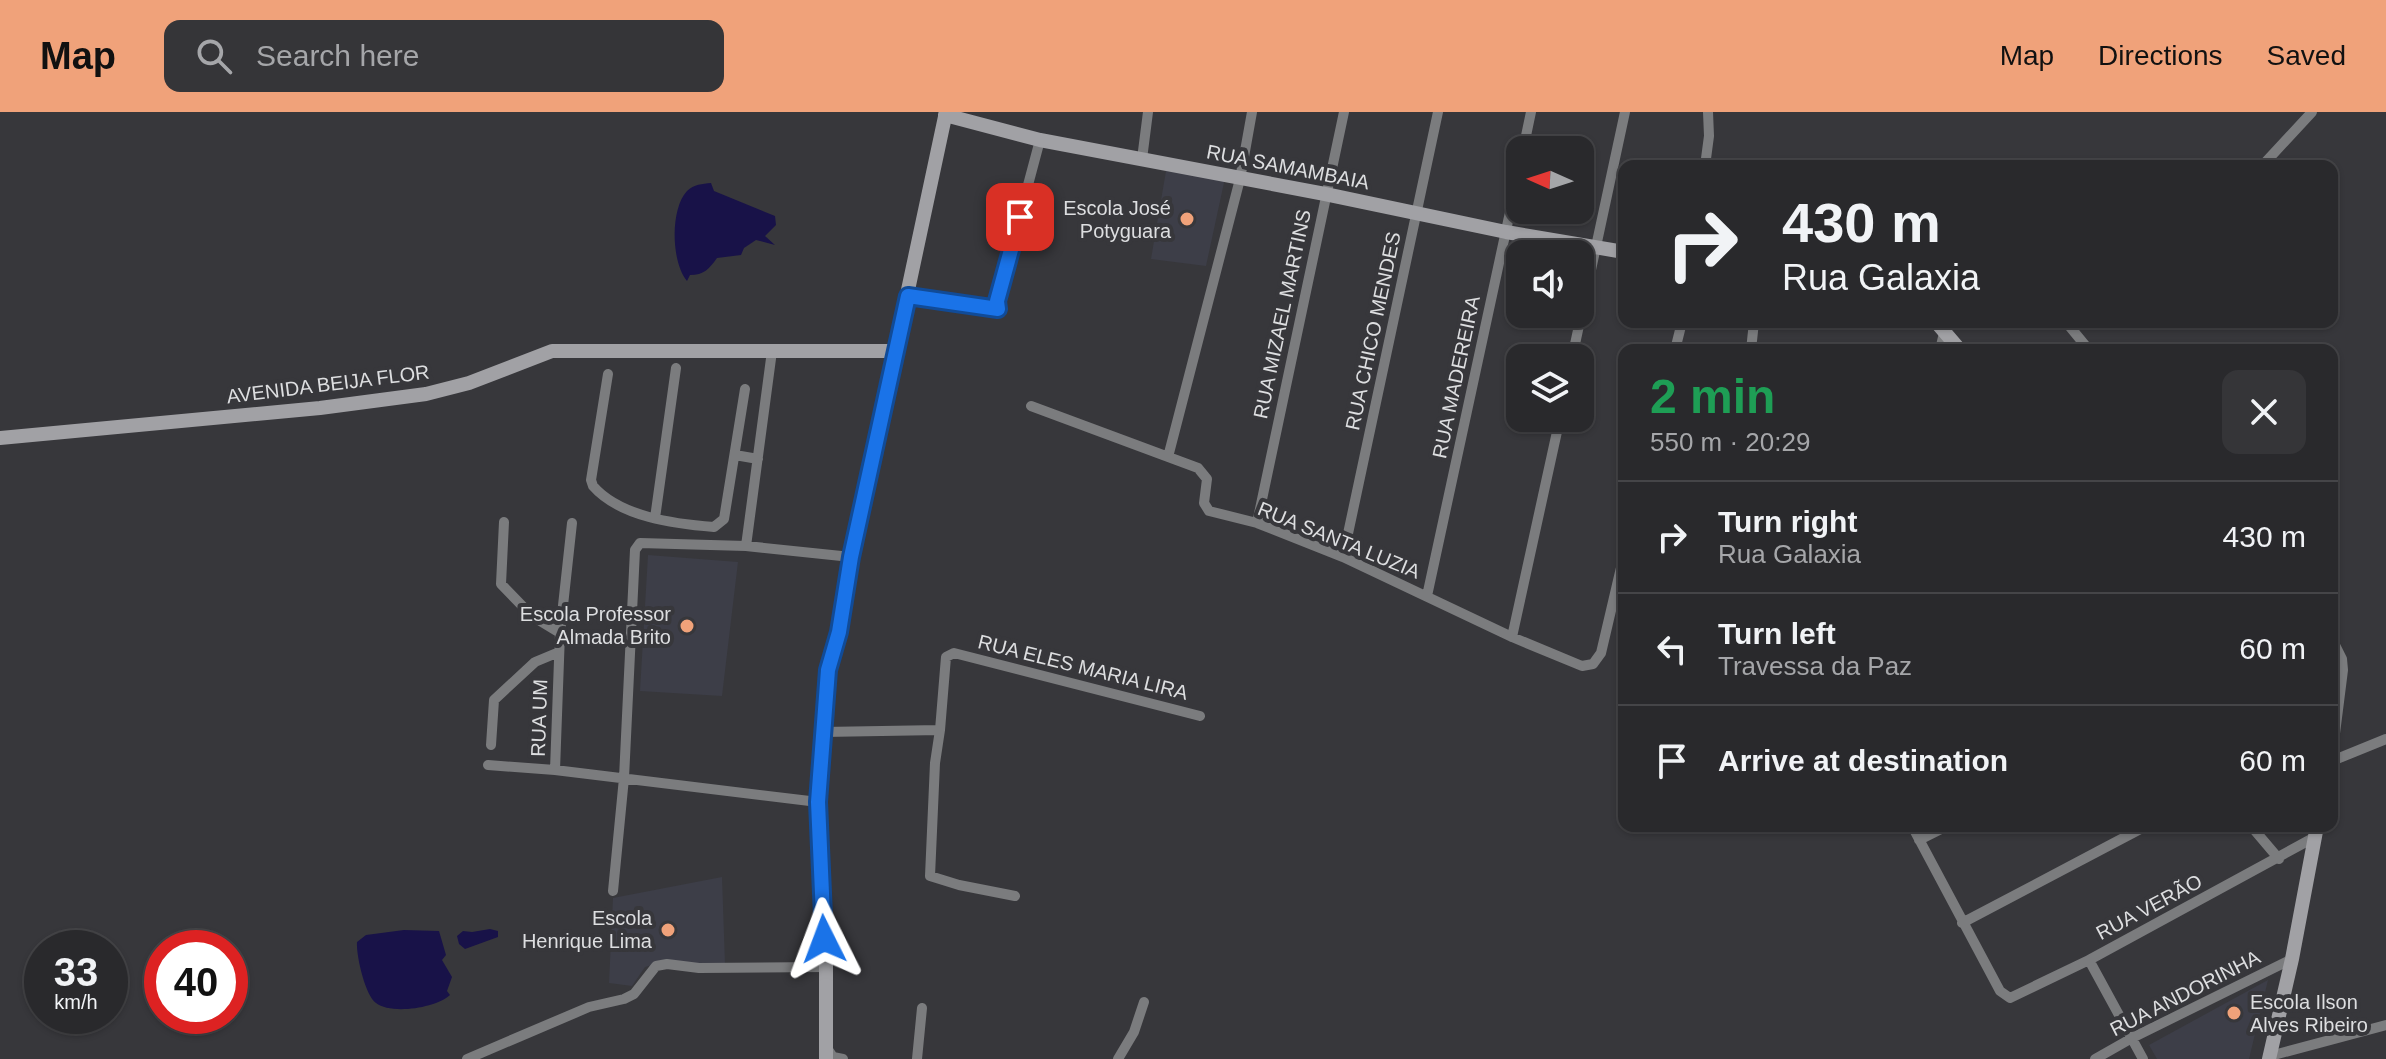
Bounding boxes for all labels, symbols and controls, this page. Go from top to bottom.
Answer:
search box [164,20,724,92]
icon: search [192,34,236,78]
text: Map [40,35,116,77]
text: Search here [256,39,419,72]
text: Map [2000,40,2054,71]
text: Directions [2098,40,2223,71]
text: Saved [2267,40,2346,71]
north arrow [1506,136,1594,224]
map controls [1506,136,1594,432]
street label: RUA SAMAMBAIA [1205,140,1372,194]
pin [986,183,1054,251]
text: 430 m [1782,191,1941,254]
icon: right [1650,192,1754,296]
icon: arrive [998,195,1042,239]
place label: Escola José Potyguara [1063,197,1172,242]
street label: RUA MIZAEL MARTINS [1249,207,1315,421]
marker: Escola José Potyguara [1178,210,1196,228]
street label: RUA CHICO MENDES [1341,230,1405,432]
button: sound [1506,240,1594,328]
text: Rua Galaxia [1782,257,1980,298]
street label: RUA MADEREIRA [1428,293,1484,460]
button: layers [1506,344,1594,432]
street label: AVENIDA BEIJA FLOR [225,361,431,407]
text: 2 min [1650,370,1775,423]
button: close [2222,370,2306,454]
text: 550 m · 20:29 [1650,427,1810,457]
street label: RUA SANTA LUZIA [1255,497,1424,583]
text: Turn right [1718,505,1857,538]
icon: right [1650,515,1694,559]
text: 430 m [2223,520,2306,553]
text: Rua Galaxia [1718,539,1861,569]
place label: Escola Professor Almada Brito [520,603,671,648]
marker: Escola Professor Almada Brito [678,617,696,635]
text: Turn left [1718,617,1836,650]
icon: left [1650,627,1694,671]
street label: RUA ELES MARIA LIRA [976,630,1191,704]
text: 60 m [2239,632,2306,665]
text: Travessa da Paz [1718,651,1912,681]
street label: RUA UM [527,679,551,757]
icon: arrive [1650,739,1694,783]
text: Arrive at destination [1718,744,2008,777]
text: 60 m [2239,744,2306,777]
street label: RUA VERÃO [2092,869,2206,944]
position arrow [782,897,866,981]
place label: Escola Henrique Lima [522,907,653,952]
marker: Escola Henrique Lima [659,921,677,939]
speed limit sign: 40 [144,930,248,1034]
street label: RUA ANDORINHA [2106,945,2264,1040]
text: 33 [54,950,98,994]
text: km/h [54,991,98,1013]
place label: Escola Ilson Alves Ribeiro [2250,991,2368,1036]
marker: Escola Ilson Alves Ribeiro [2225,1004,2243,1022]

